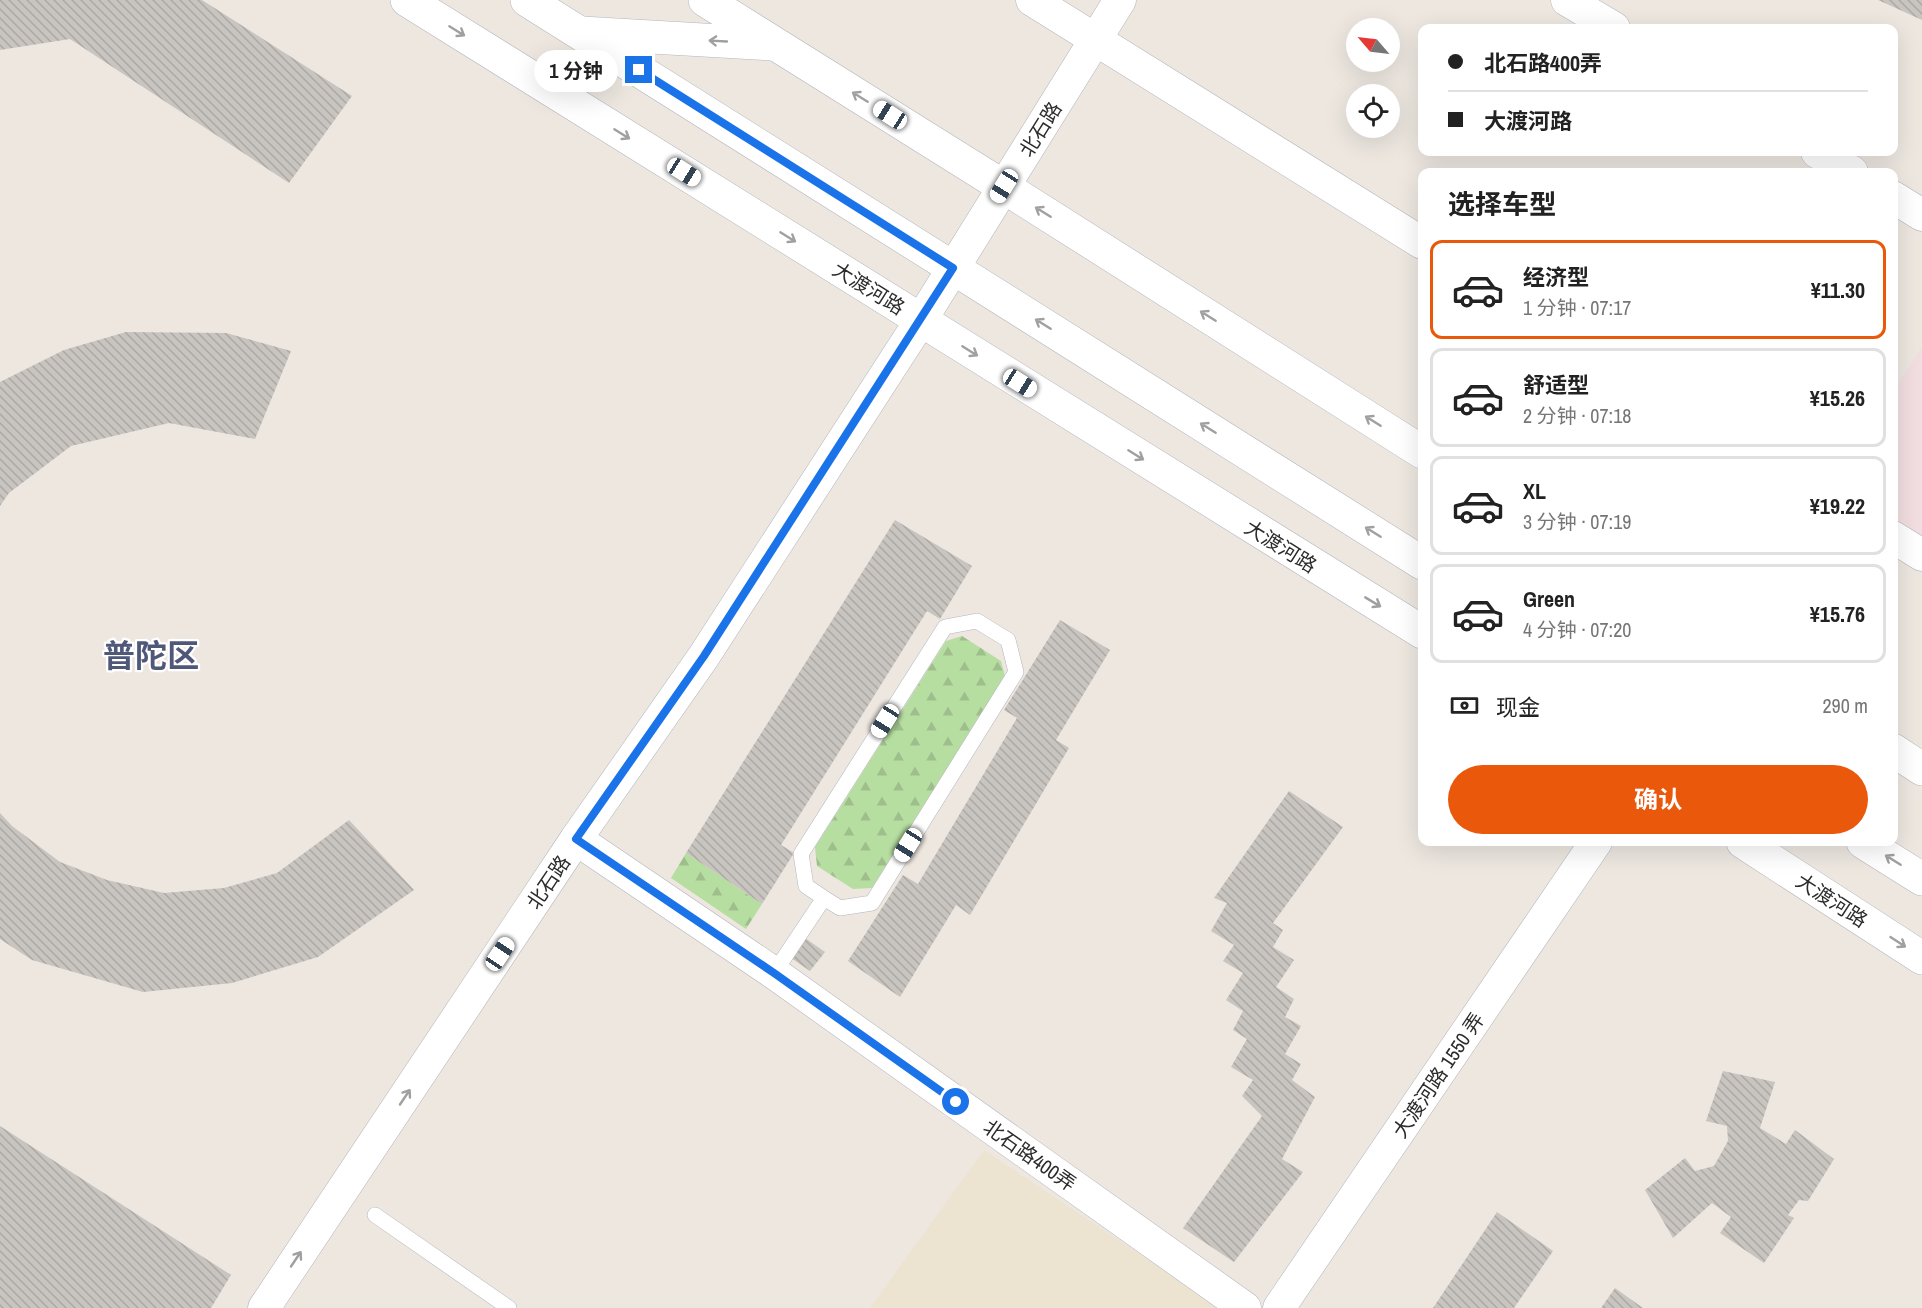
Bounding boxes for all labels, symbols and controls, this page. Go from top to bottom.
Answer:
north arrow [1346,18,1400,72]
map controls [1346,18,1400,138]
one-way arrow [448,25,464,37]
one-way arrow [708,35,728,46]
text: 北石路400弄 [1484,48,1602,78]
callout: 1 分钟 [534,49,618,91]
route end [625,56,652,83]
text: 1 分钟 [549,57,603,84]
button: locate [1346,84,1400,138]
one-way arrow [852,90,869,102]
street label: 北石路 [1013,96,1067,162]
car [870,98,910,132]
text: 大渡河路 [1484,106,1572,136]
one-way arrow [613,129,630,141]
car [664,155,704,189]
car [987,166,1021,206]
text: 选择车型 [1448,186,1556,222]
one-way arrow [1035,205,1052,217]
one-way arrow [779,231,796,244]
street label: 大渡河路 [828,255,910,321]
text: 经济型 [1523,262,1589,292]
icon: car [1451,263,1505,317]
text: ¥11.30 [1811,275,1865,305]
text: 1 分钟 · 07:17 [1523,294,1631,321]
one-way arrow [1200,310,1217,322]
one-way arrow [1035,318,1052,330]
one-way arrow [962,345,979,358]
car [1000,366,1040,400]
text: 舒适型 [1523,370,1589,400]
icon: car [1451,371,1505,425]
text: ¥15.26 [1810,383,1865,413]
text: 2 分钟 · 07:18 [1523,402,1631,429]
one-way arrow [1364,414,1381,427]
one-way arrow [1199,422,1216,435]
one-way arrow [1127,449,1144,461]
text: XL [1523,476,1546,506]
icon: car [1451,479,1505,533]
text: ¥19.22 [1810,491,1865,521]
text: 3 分钟 · 07:19 [1523,508,1631,535]
street label: 大渡河路 [1240,513,1322,579]
one-way arrow [1364,526,1381,539]
text: Green [1523,584,1575,614]
icon: car [1451,587,1505,641]
one-way arrow [1364,597,1381,609]
text: ¥15.76 [1810,599,1865,629]
text: 4 分钟 · 07:20 [1523,616,1631,643]
district label: 普陀区 [103,634,199,677]
icon: cash [1448,689,1481,722]
text: 现金 [1496,692,1540,722]
text: 290 m [1822,692,1868,719]
car [868,701,902,741]
button: 确认 [1448,765,1868,834]
car [891,825,925,865]
street label: 北石路 [520,850,576,914]
one-way arrow [1885,854,1901,866]
street label: 大渡河路 [1791,867,1873,933]
car [482,934,518,974]
one-way arrow [1889,936,1906,948]
street label: 大渡河路 1550 弄 [1386,1007,1490,1143]
route start [942,1088,969,1115]
one-way arrow [399,1089,411,1106]
street label: 北石路400弄 [978,1113,1082,1197]
one-way arrow [290,1251,303,1268]

